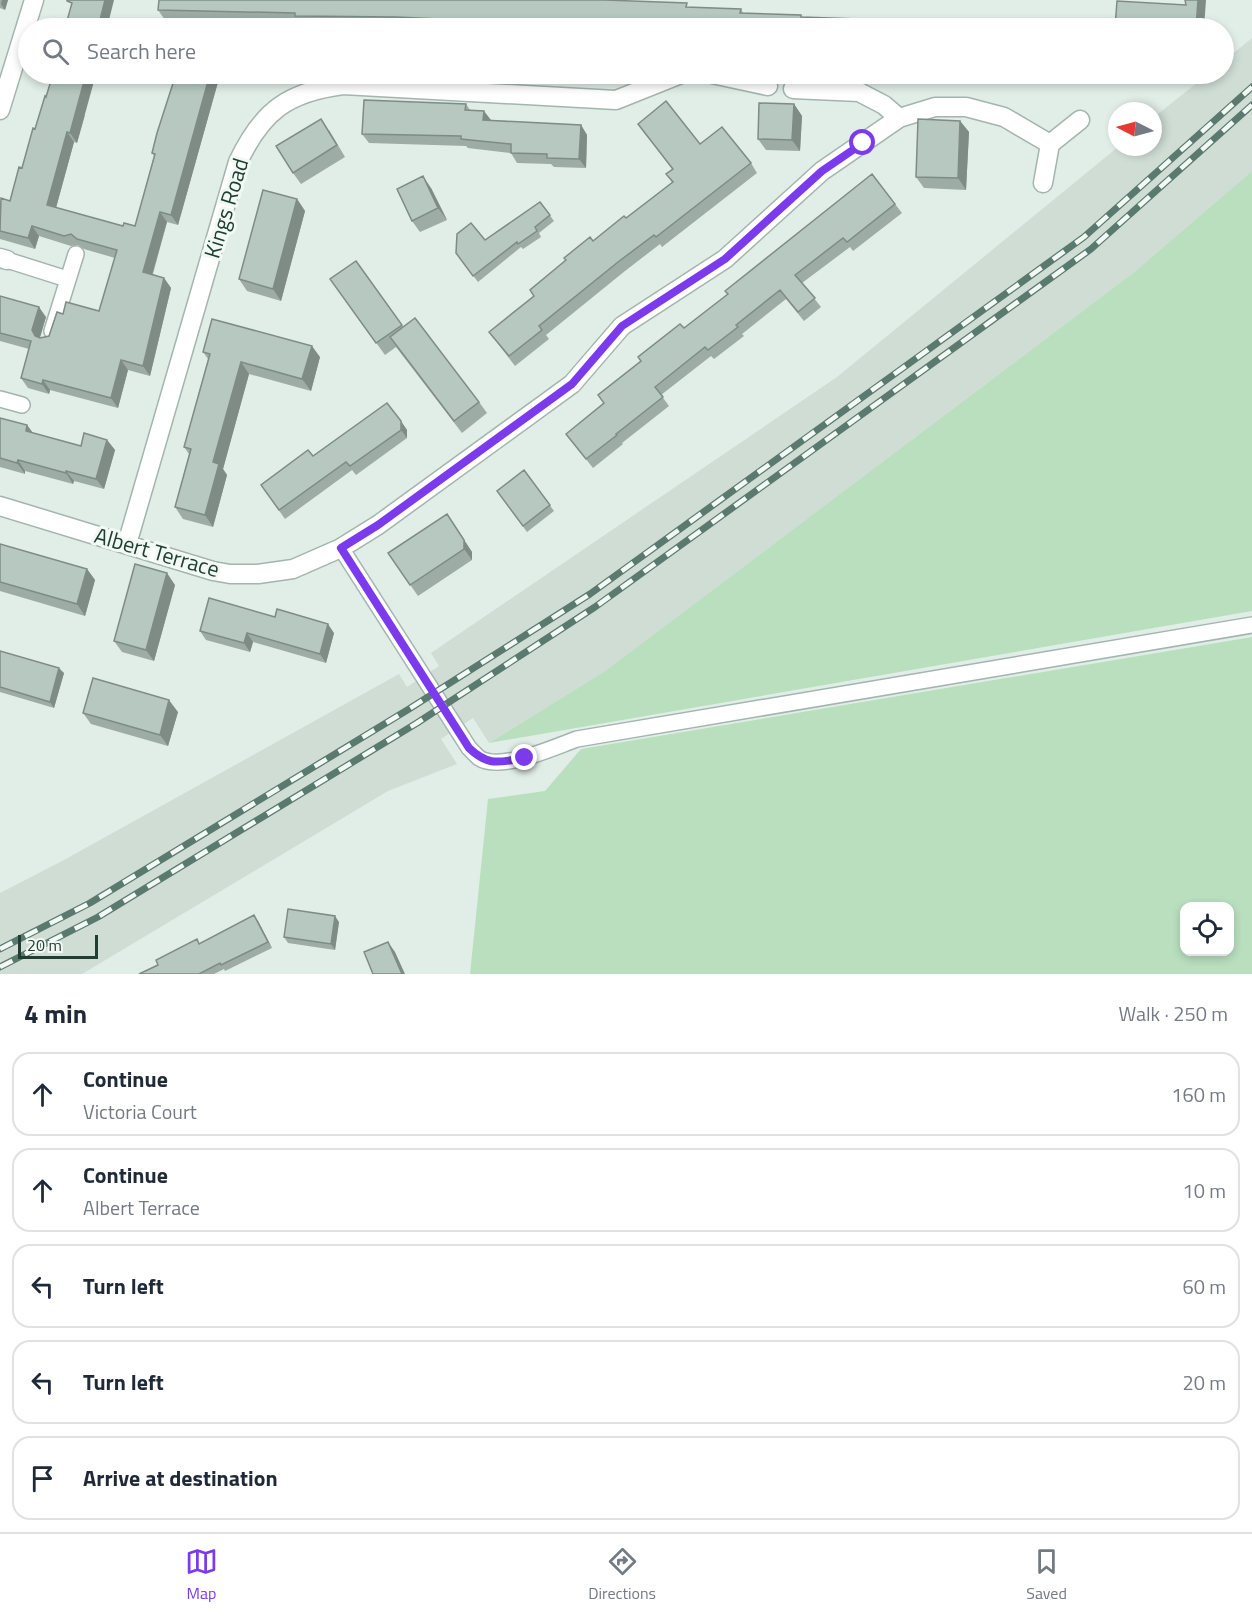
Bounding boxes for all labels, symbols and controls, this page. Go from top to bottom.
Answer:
search box [18,18,1234,84]
text: Search here [87,34,196,68]
icon: search [39,35,72,68]
north arrow [1108,102,1162,156]
route start [849,129,875,155]
street label: Kings Road [195,154,257,262]
street label: Albert Terrace [91,518,223,586]
route end [511,744,537,770]
map controls [1180,902,1234,956]
button: locate [1180,902,1234,956]
scale bar [18,932,98,959]
text: 20 m [27,933,62,957]
text: 4 min [24,994,87,1033]
text: Walk · 250 m [1119,998,1228,1029]
text: Continue [83,1062,168,1096]
icon: ahead [26,1078,59,1111]
text: 160 m [1171,1079,1226,1110]
text: Victoria Court [83,1096,197,1127]
text: Continue [83,1158,168,1192]
icon: ahead [26,1174,59,1207]
text: 10 m [1182,1175,1226,1206]
text: Albert Terrace [83,1192,200,1223]
text: Turn left [83,1269,164,1303]
icon: left [26,1270,59,1303]
text: 60 m [1182,1271,1226,1302]
text: Turn left [83,1365,164,1399]
icon: left [26,1366,59,1399]
text: 20 m [1182,1367,1226,1398]
text: Arrive at destination [83,1461,278,1495]
icon: arrive [26,1462,59,1495]
tab: Map [185,1545,218,1605]
tab: Directions [588,1545,656,1605]
tab: Saved [1026,1545,1067,1605]

